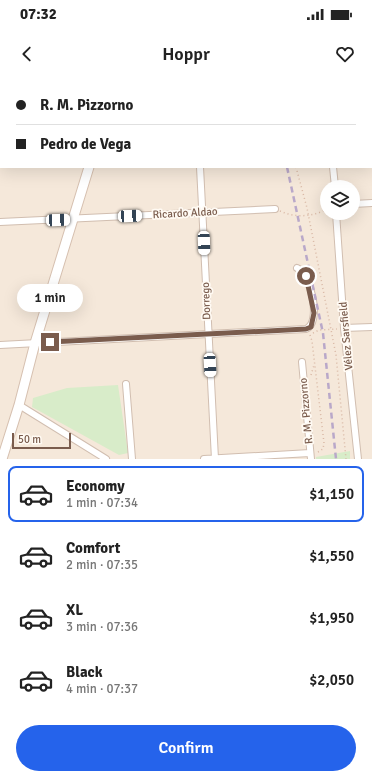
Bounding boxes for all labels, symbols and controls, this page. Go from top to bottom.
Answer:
text: 07:32 [20,5,57,23]
icon: back [16,43,38,65]
text: Hoppr [162,43,210,65]
icon: heart [334,43,356,65]
text: R. M. Pizzorno [40,96,133,114]
text: Pedro de Vega [40,135,131,153]
map controls [320,180,360,220]
button: layers [320,180,360,220]
street label: Ricardo Aldao [152,205,218,221]
car [118,209,142,223]
car [46,214,70,226]
car [198,231,210,255]
route start [297,267,315,285]
street label: Dorrego [199,282,213,320]
callout: 1 min [17,284,83,312]
text: 1 min [34,290,66,306]
street label: Vélez Sarsfield [337,301,355,371]
route end [41,333,59,351]
car [203,353,217,377]
street label: R. M. Pizzorno [297,377,315,445]
scale bar [12,431,71,450]
text: 50 m [18,433,41,446]
icon: car [18,476,54,512]
text: Economy [66,477,125,495]
text: $1,150 [309,485,354,503]
text: 1 min · 07:34 [66,495,138,511]
icon: car [18,538,54,574]
text: Comfort [66,539,120,557]
text: $1,550 [309,547,354,565]
text: 2 min · 07:35 [66,557,138,573]
icon: car [18,600,54,636]
text: XL [66,601,83,619]
text: $1,950 [309,609,354,627]
text: 3 min · 07:36 [66,619,138,635]
icon: car [18,662,54,698]
text: Black [66,663,103,681]
text: $2,050 [309,671,354,689]
text: 4 min · 07:37 [66,681,138,697]
button: Confirm [16,725,356,771]

